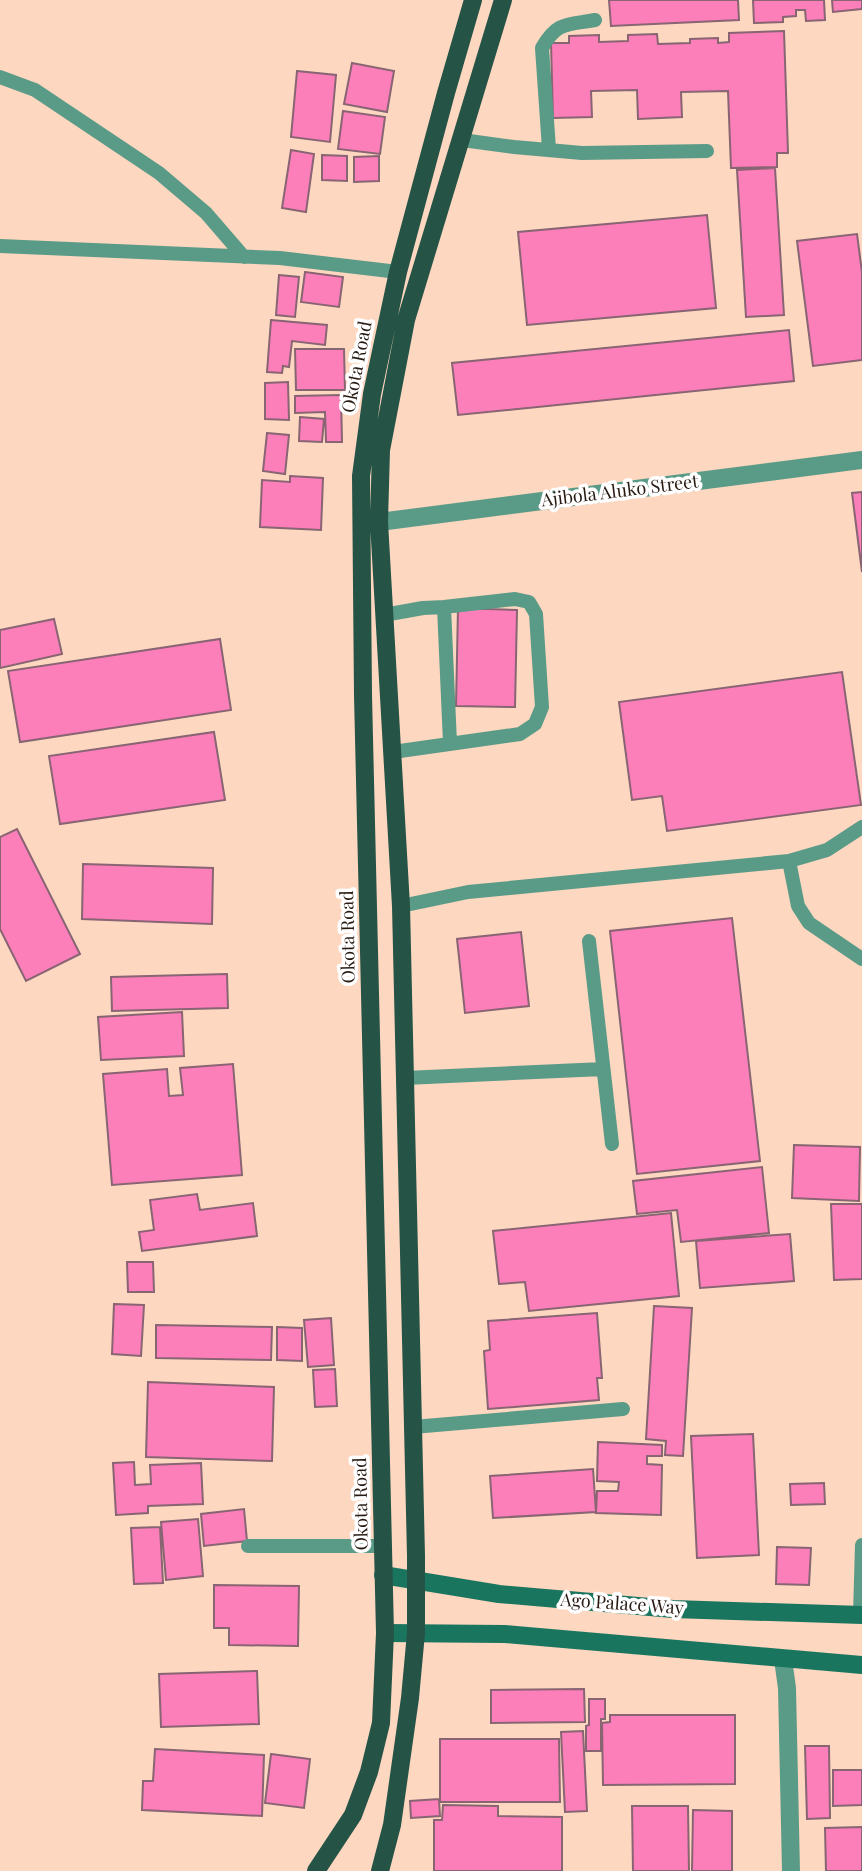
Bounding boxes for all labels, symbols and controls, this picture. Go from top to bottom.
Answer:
street label: Okota Road [335,318,377,415]
street label: Ajibola Aluko Street [539,468,700,512]
street label: Okota Road [334,890,360,984]
street label: Okota Road [347,1457,373,1551]
street label: Ago Palace Way [559,1587,685,1619]

